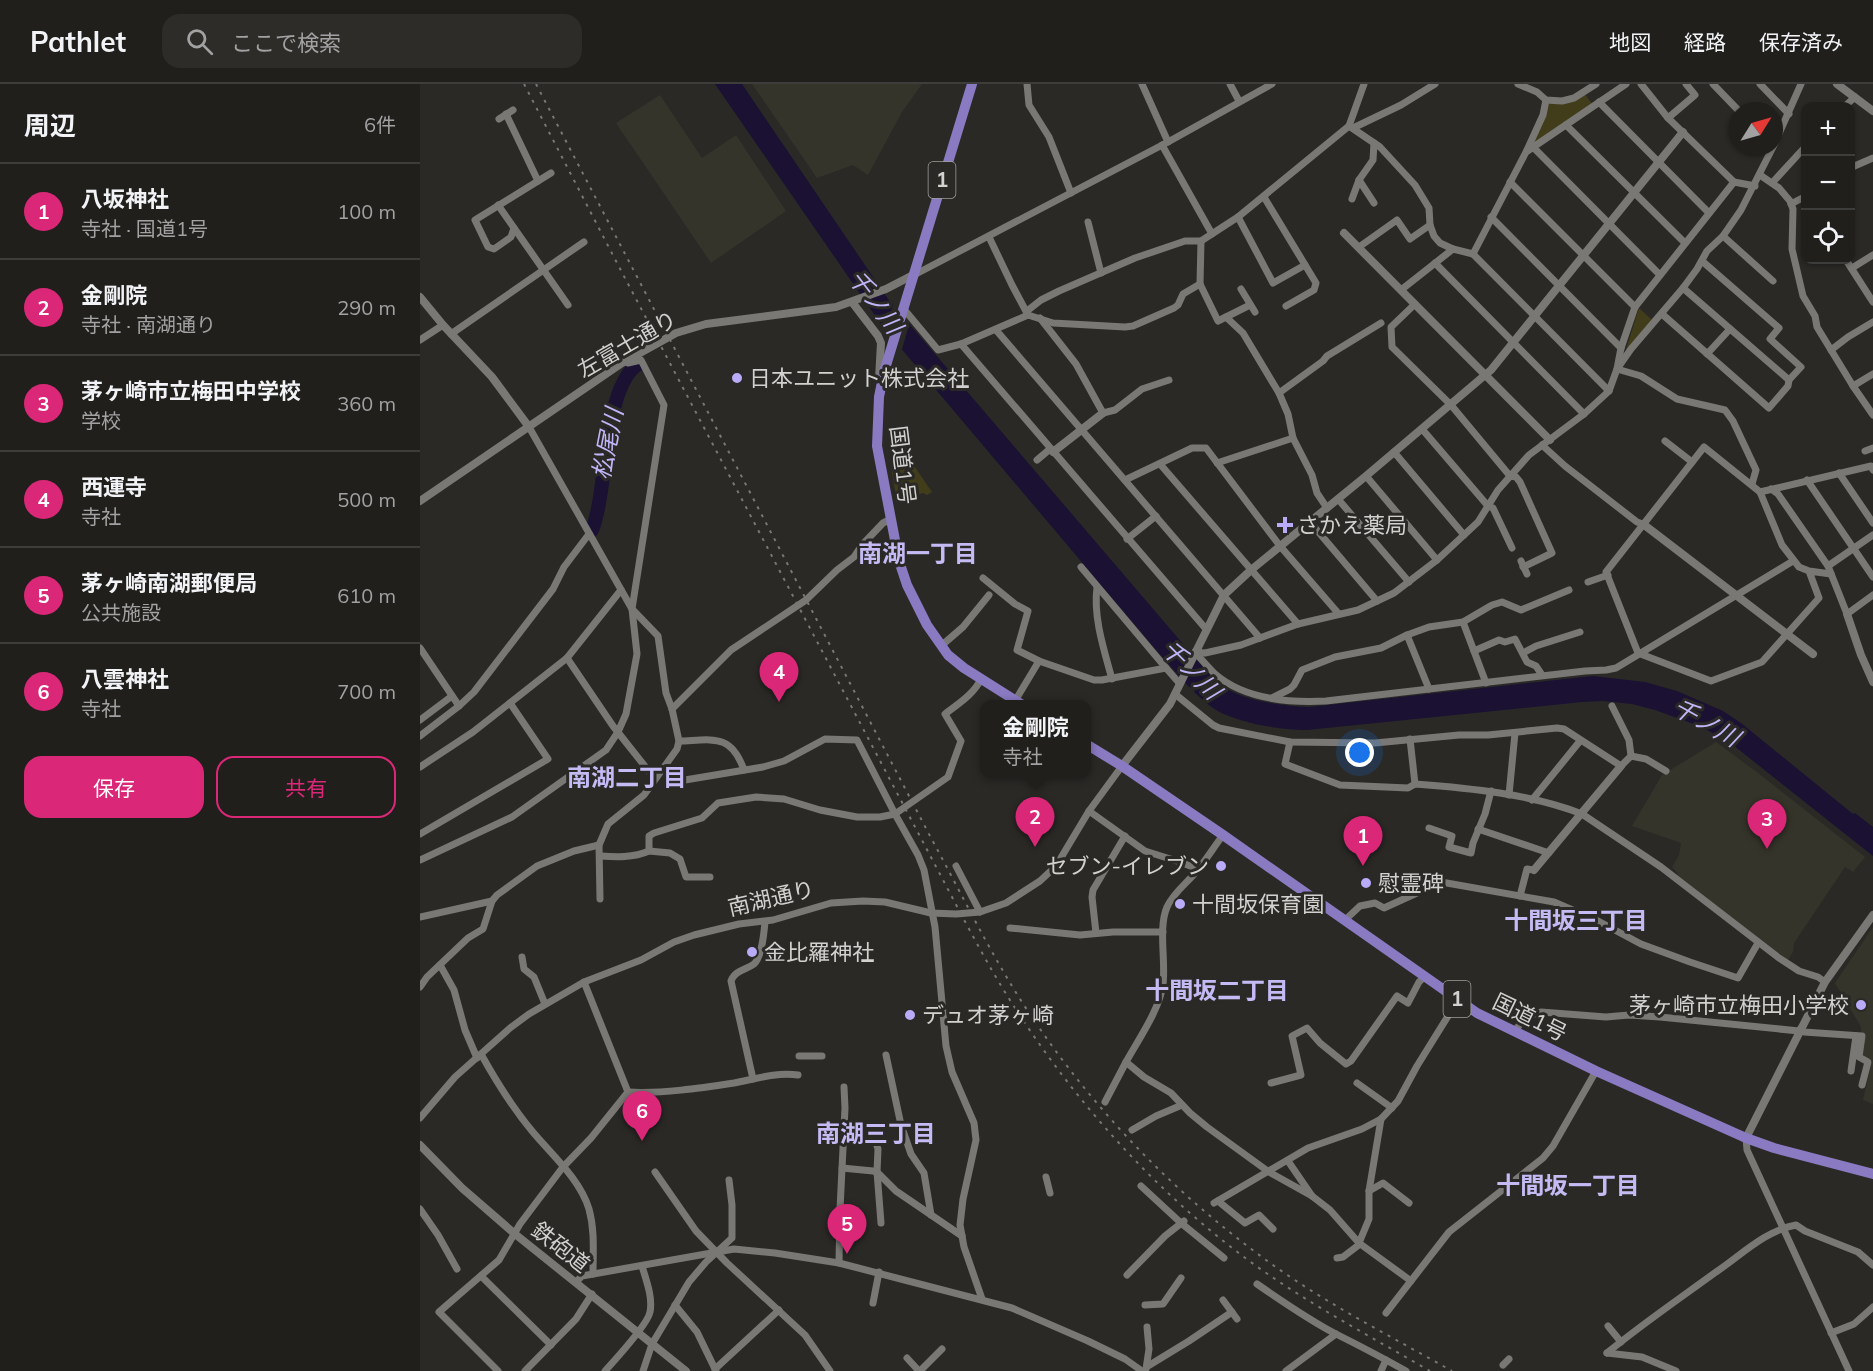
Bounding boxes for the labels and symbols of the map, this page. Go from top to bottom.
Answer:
north arrow [1729,102,1783,156]
road number: 1 [928,162,956,198]
water label: 千ノ川 [842,264,911,342]
street label: 左富士通り [572,304,682,384]
place label: 日本ユニット株式会社 [749,364,969,392]
marker: 日本ユニット株式会社 [730,371,744,385]
water label: 松尾川 [585,403,629,482]
street label: 国道1号 [884,424,922,506]
place label: さかえ薬局 [1297,511,1407,539]
marker: さかえ薬局 [1278,518,1292,532]
district label: 南湖一丁目 [858,538,978,568]
water label: 千ノ川 [1156,633,1230,707]
pin: 4 [760,652,798,702]
water label: 千ノ川 [1668,692,1748,754]
your location [1345,738,1374,767]
district label: 南湖二丁目 [567,762,687,792]
pin: 2 [1016,798,1054,847]
pin: 3 [1748,800,1786,849]
pin: 1 [1344,816,1382,866]
place label: セブン-イレブン [1046,852,1209,880]
marker: セブン-イレブン [1214,859,1228,873]
place label: 慰霊碑 [1378,869,1444,897]
street label: 南湖通り [725,874,817,922]
marker: 慰霊碑 [1359,876,1373,890]
place label: 十間坂保育園 [1192,890,1324,918]
marker: 十間坂保育園 [1173,897,1187,911]
district label: 十間坂三丁目 [1504,905,1648,935]
place label: 金比羅神社 [764,938,874,966]
marker: 金比羅神社 [745,945,759,959]
district label: 十間坂二丁目 [1145,975,1289,1005]
road number: 1 [1444,981,1470,1017]
street label: 国道1号 [1488,987,1572,1047]
place label: 茅ヶ崎市立梅田小学校 [1629,991,1849,1019]
marker: 茅ヶ崎市立梅田小学校 [1854,998,1868,1012]
place label: デュオ茅ヶ崎 [922,1001,1054,1029]
marker: デュオ茅ヶ崎 [903,1008,917,1022]
pin: 6 [622,1092,662,1141]
district label: 南湖三丁目 [816,1118,936,1148]
district label: 十間坂一丁目 [1496,1170,1640,1200]
pin: 5 [828,1204,866,1254]
street label: 鉄砲道 [526,1216,596,1278]

